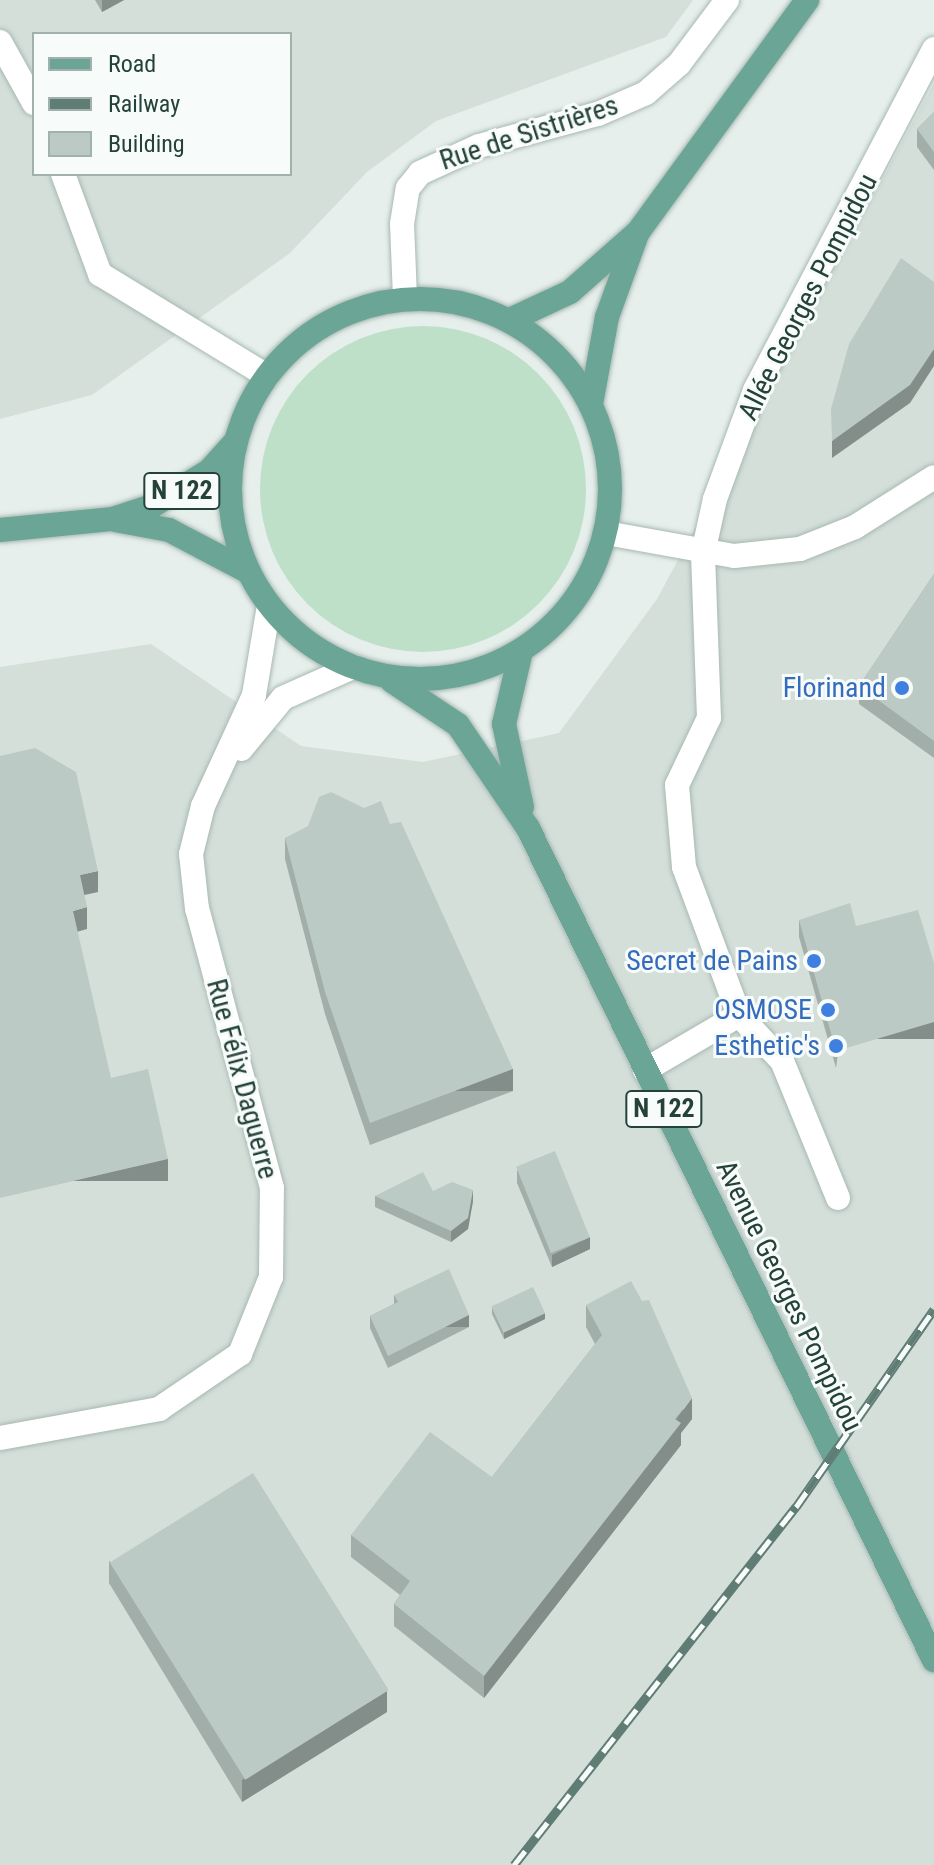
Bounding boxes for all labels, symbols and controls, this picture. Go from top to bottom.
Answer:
legend [32,32,292,176]
text: Road [108,50,156,78]
street label: Rue de Sistrières [436,88,622,178]
text: Railway [108,90,180,118]
text: Building [108,130,185,158]
street label: Allée Georges Pompidou [731,168,885,426]
road number: N 122 [142,469,222,513]
place label: Florinand [783,671,886,705]
marker: Florinand [893,679,911,697]
place label: Secret de Pains [626,944,798,978]
marker: Secret de Pains [805,952,823,970]
street label: Rue Félix Daguerre [199,975,285,1183]
place label: OSMOSE [714,993,812,1027]
marker: OSMOSE [819,1001,837,1019]
place label: Esthetic's [714,1029,820,1063]
marker: Esthetic's [827,1037,845,1055]
road number: N 122 [624,1087,704,1131]
street label: Avenue Georges Pompidou [709,1155,869,1437]

